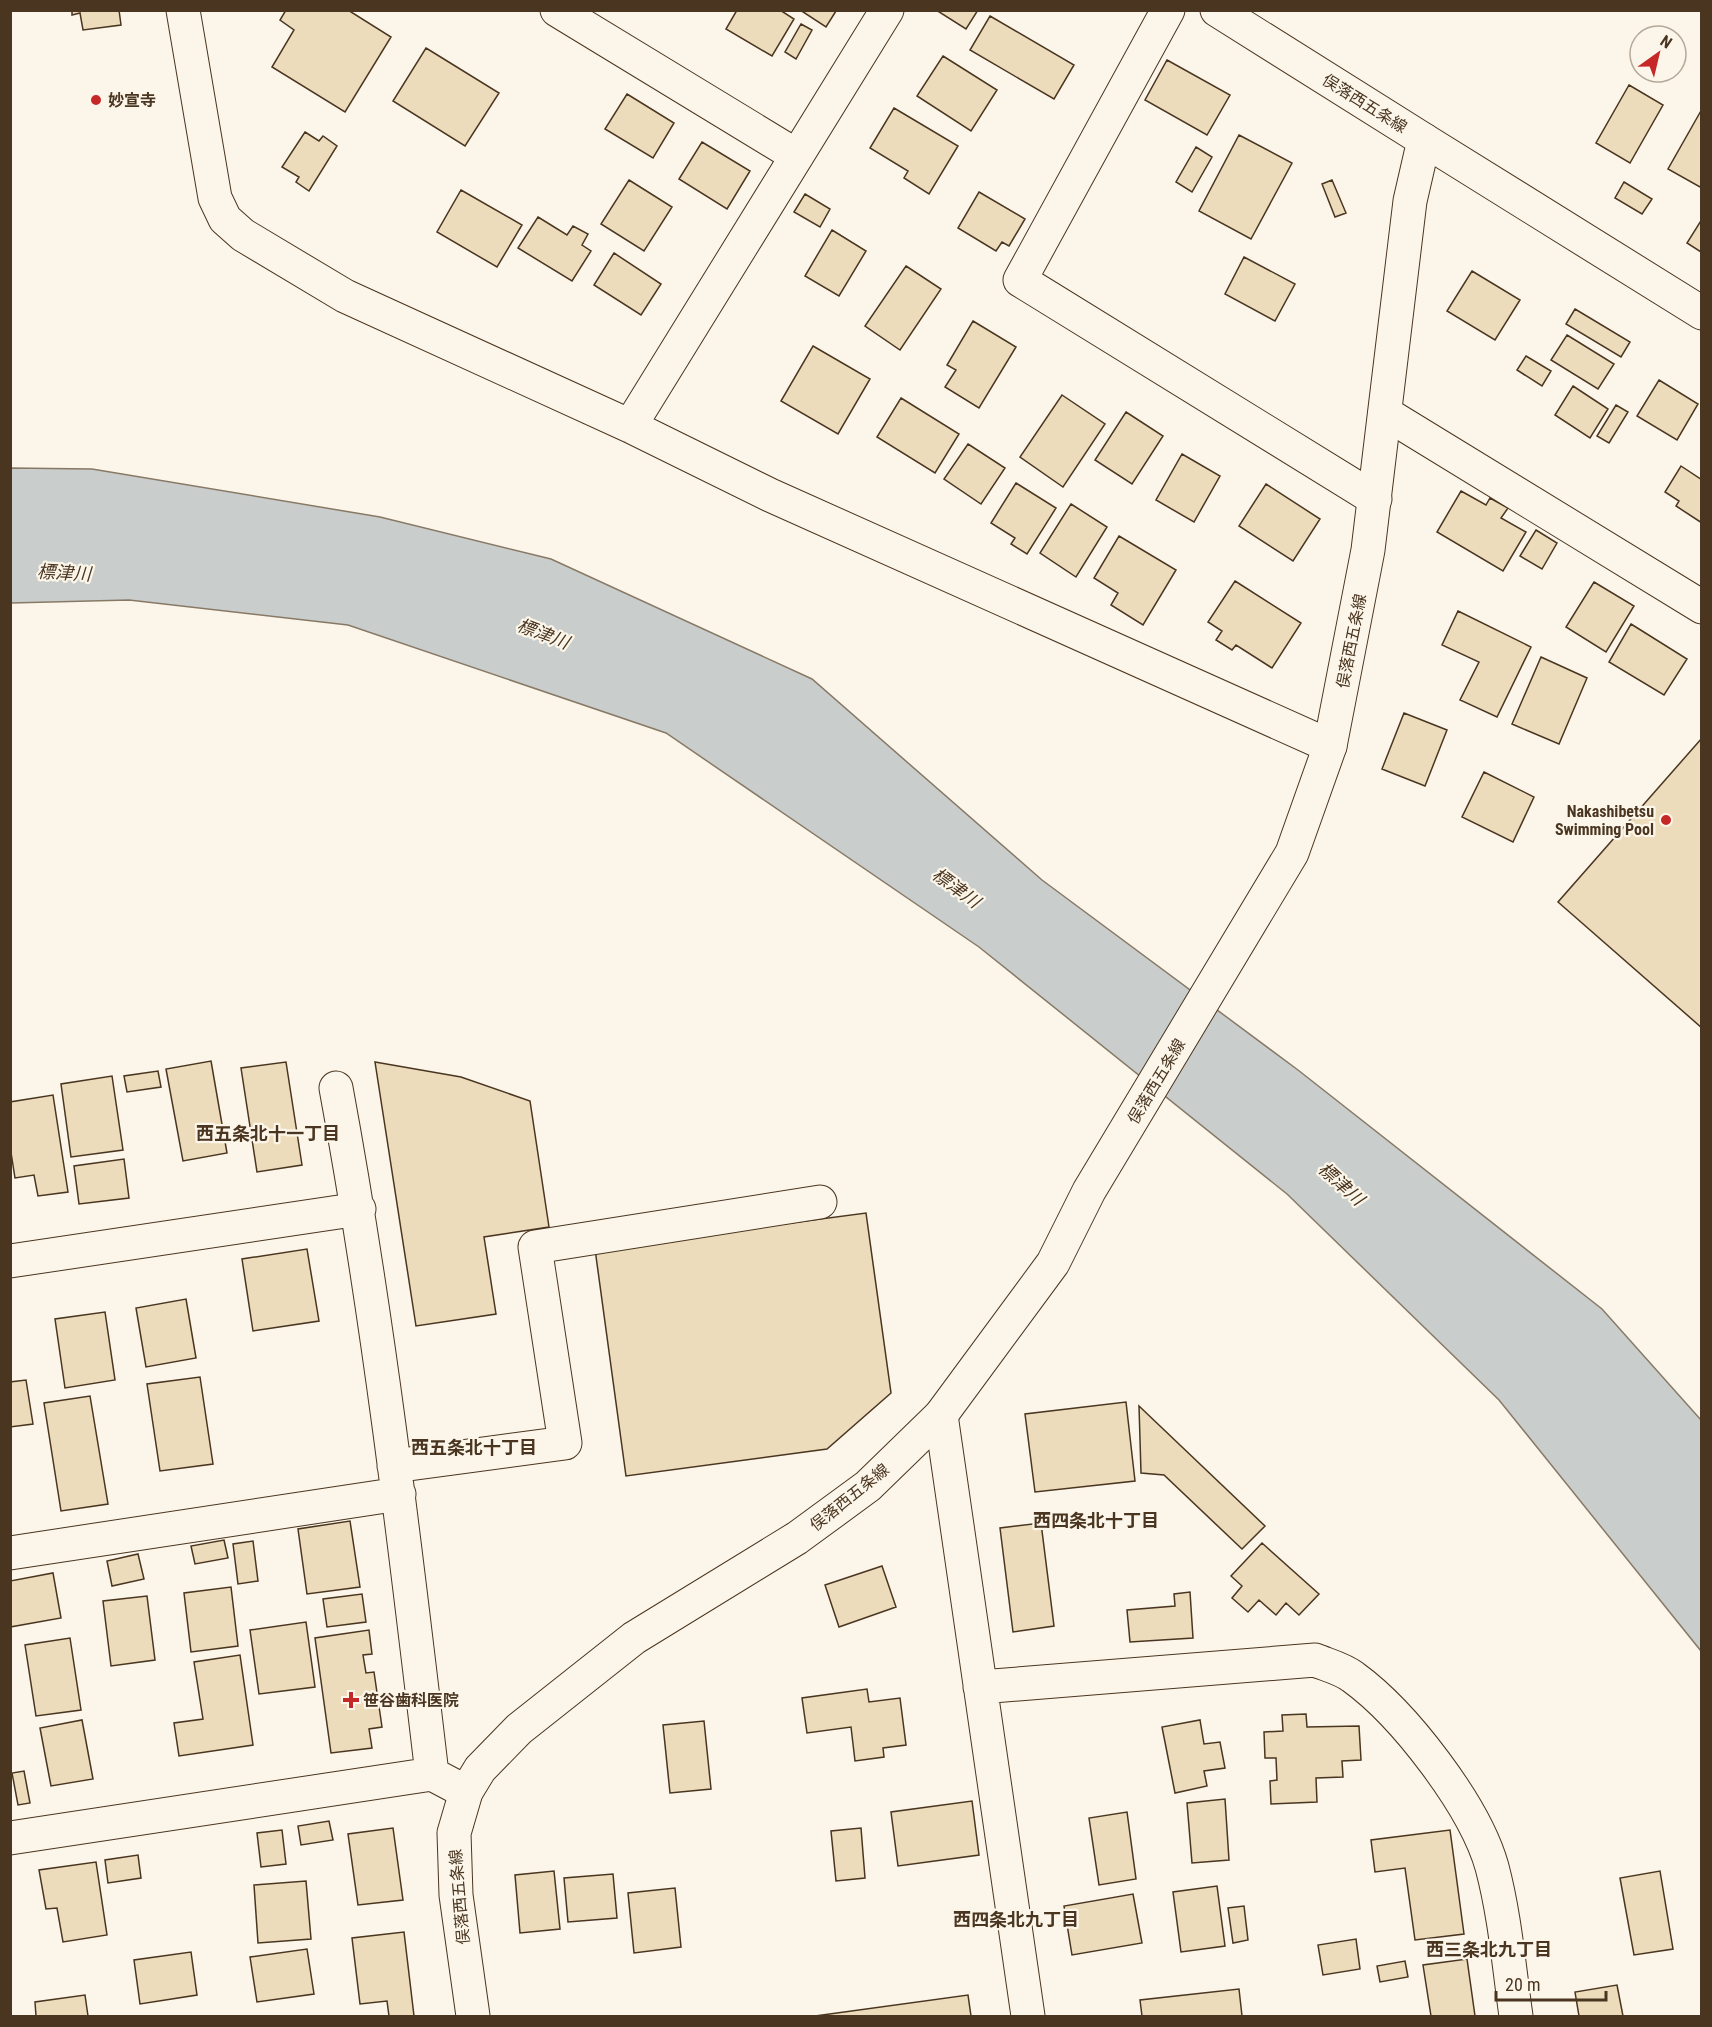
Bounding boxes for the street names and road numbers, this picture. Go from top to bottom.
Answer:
street label: 俣落西五条線 [1319,70,1410,137]
street label: 俣落西五条線 [1333,592,1370,690]
street label: 俣落西五条線 [1124,1035,1189,1127]
street label: 俣落西五条線 [806,1460,893,1535]
street label: 俣落西五条線 [446,1848,473,1946]

